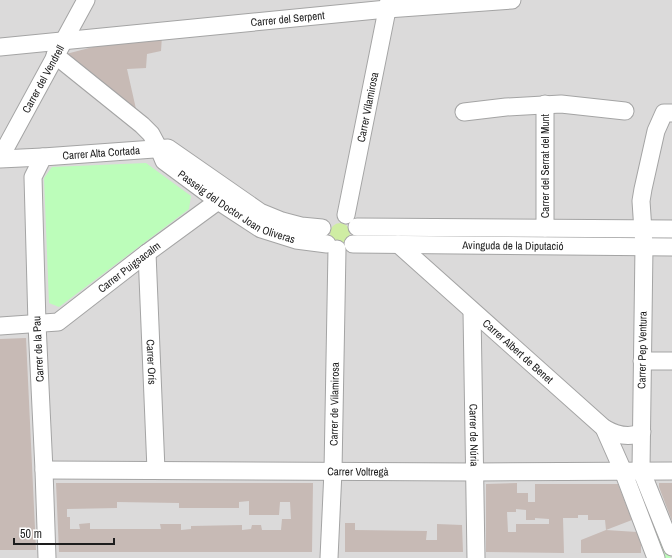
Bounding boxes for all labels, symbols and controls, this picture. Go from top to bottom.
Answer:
street label: Carrer del Serpent [250,8,326,29]
street label: Carrer del Vendrell [19,42,67,115]
street label: Carrer Vilamirosa [354,71,381,143]
street label: Carrer del Serrat del Munt [538,113,552,218]
street label: Carrer Alta Cortada [62,143,141,163]
street label: Passeig del Doctor Joan Oliveras [175,167,297,246]
street label: Avinguda de la Diputació [461,238,564,253]
street label: Carrer Puigsacalm [95,239,163,296]
street label: Carrer Pep Ventura [634,311,650,389]
street label: Carrer de la Pau [29,316,47,382]
street label: Carrer Albert de Benet [480,316,557,387]
street label: Carrer Orís [144,339,159,385]
street label: Carrer de Vilamirosa [326,362,342,446]
street label: Carrer de Núria [467,403,482,467]
street label: Carrer Voltregà [327,464,389,479]
scale bar [14,520,114,546]
text: 50 m [20,526,42,542]

